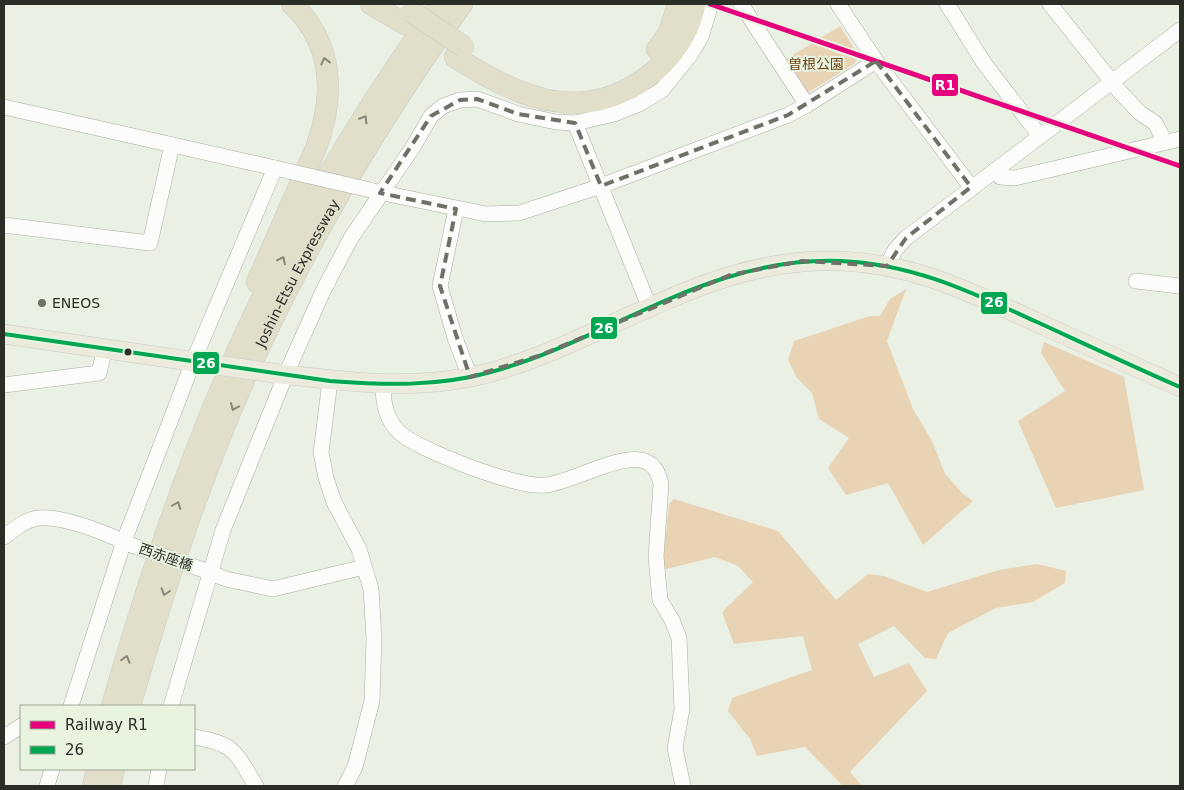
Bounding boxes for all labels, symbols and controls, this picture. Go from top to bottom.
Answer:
park label: 曽根公園 [788,56,844,72]
one-way arrow [320,57,330,65]
line badge: R1 [931,73,959,97]
text: R1 [935,77,955,93]
one-way arrow [357,115,367,124]
street label: Joshin-Etsu Expressway [252,196,343,351]
one-way arrow [276,256,286,265]
line badge: 26 [980,291,1008,315]
text: 26 [984,294,1004,310]
place label: ENEOS [52,295,100,311]
marker: ENEOS [36,297,48,309]
line badge: 26 [590,316,618,340]
text: 26 [594,320,614,336]
unlabelled marker [123,347,133,357]
line badge: 26 [192,351,220,375]
text: 26 [196,355,216,371]
one-way arrow [230,402,241,411]
one-way arrow [171,501,181,510]
street label: 西赤座橋 [137,540,195,574]
one-way arrow [161,587,171,595]
one-way arrow [120,656,130,664]
legend [20,705,195,770]
text: Railway R1 [65,716,148,734]
text: 26 [65,741,84,759]

